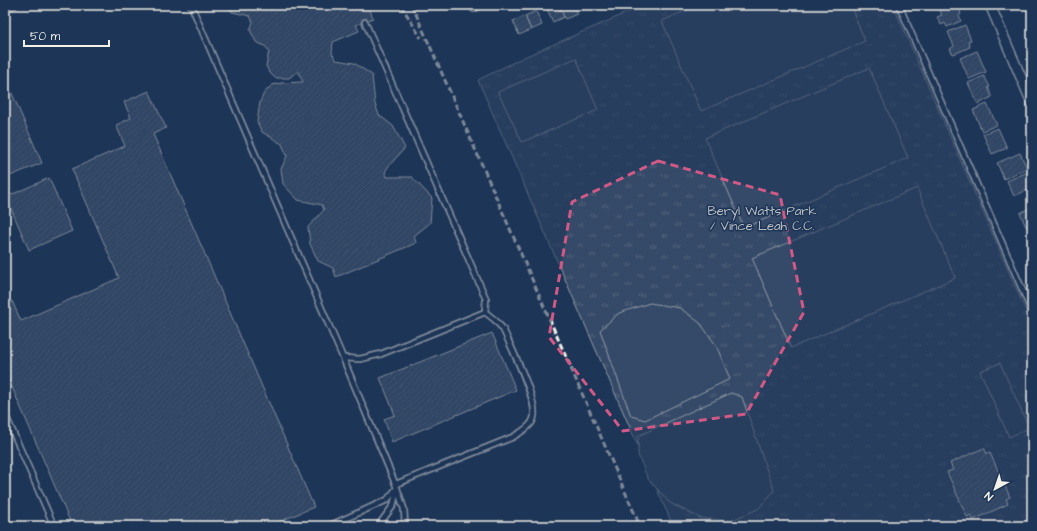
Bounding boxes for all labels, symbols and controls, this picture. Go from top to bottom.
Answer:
scale bar [24,22,109,48]
text: 50 m [30,28,61,45]
park label: Beryl Watts Park / Vince Leah C.C. [708,202,816,235]
north arrow [975,469,1015,509]
text: N [981,488,996,504]

